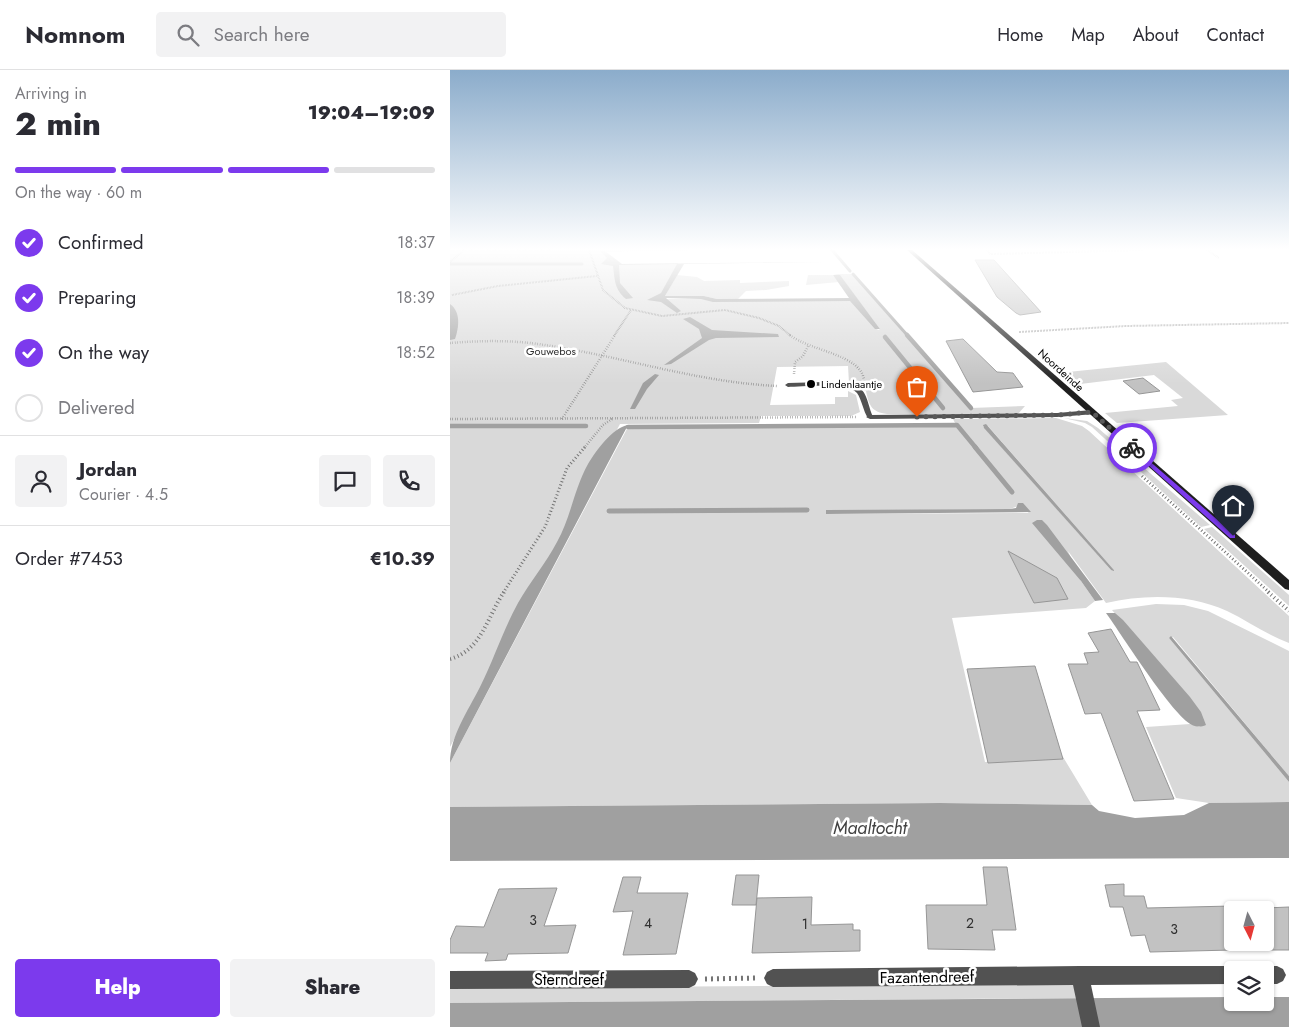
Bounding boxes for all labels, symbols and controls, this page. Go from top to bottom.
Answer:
search box [156,12,506,57]
text: Nomnom [25,17,126,52]
icon: search [174,21,202,49]
text: Search here [214,21,310,48]
text: Home [997,22,1043,48]
text: Map [1071,22,1105,48]
text: About [1133,22,1178,48]
text: Contact [1206,22,1264,48]
text: Arriving in [15,82,87,105]
text: 19:04–19:09 [308,99,435,126]
text: 2 min [15,101,101,147]
text: On the way · 60 m [15,181,142,204]
icon: check [15,229,43,257]
text: Confirmed [58,229,144,256]
text: 18:37 [397,231,435,254]
icon: check [15,284,43,312]
text: Preparing [58,284,136,311]
text: 18:39 [396,286,435,309]
icon: check [15,339,43,367]
text: On the way [58,339,149,366]
text: 18:52 [396,341,435,364]
park label: Gouwebos [526,343,577,359]
street label: Noordeinde [1035,345,1088,395]
pin [896,366,938,417]
icon: bag [903,373,931,401]
place label: Lindenlaantje [821,376,883,392]
marker: Lindenlaantje [805,378,817,390]
text: Delivered [58,394,135,421]
courier [1107,423,1157,473]
icon: bike [1118,434,1146,462]
button: person [15,455,67,507]
button: chat [319,455,371,507]
button: phone [383,455,435,507]
text: Jordan [79,456,137,483]
text: Courier · 4.5 [79,483,168,506]
pin [1212,485,1254,536]
icon: home [1219,492,1247,520]
text: Order #7453 [15,545,123,572]
text: €10.39 [370,545,435,572]
water label: Maaltocht [833,815,909,841]
north arrow [1224,901,1274,951]
map controls [1224,901,1274,1011]
house number: 3 [529,910,537,930]
house number: 4 [644,913,652,933]
house number: 2 [966,913,974,933]
house number: 1 [802,914,808,934]
house number: 3 [1170,919,1178,939]
button: Help [15,959,220,1017]
button: Share [230,959,435,1017]
button: layers [1224,961,1274,1011]
street label: Fazantendreef [880,965,975,989]
street label: Sterndreef [534,968,604,991]

